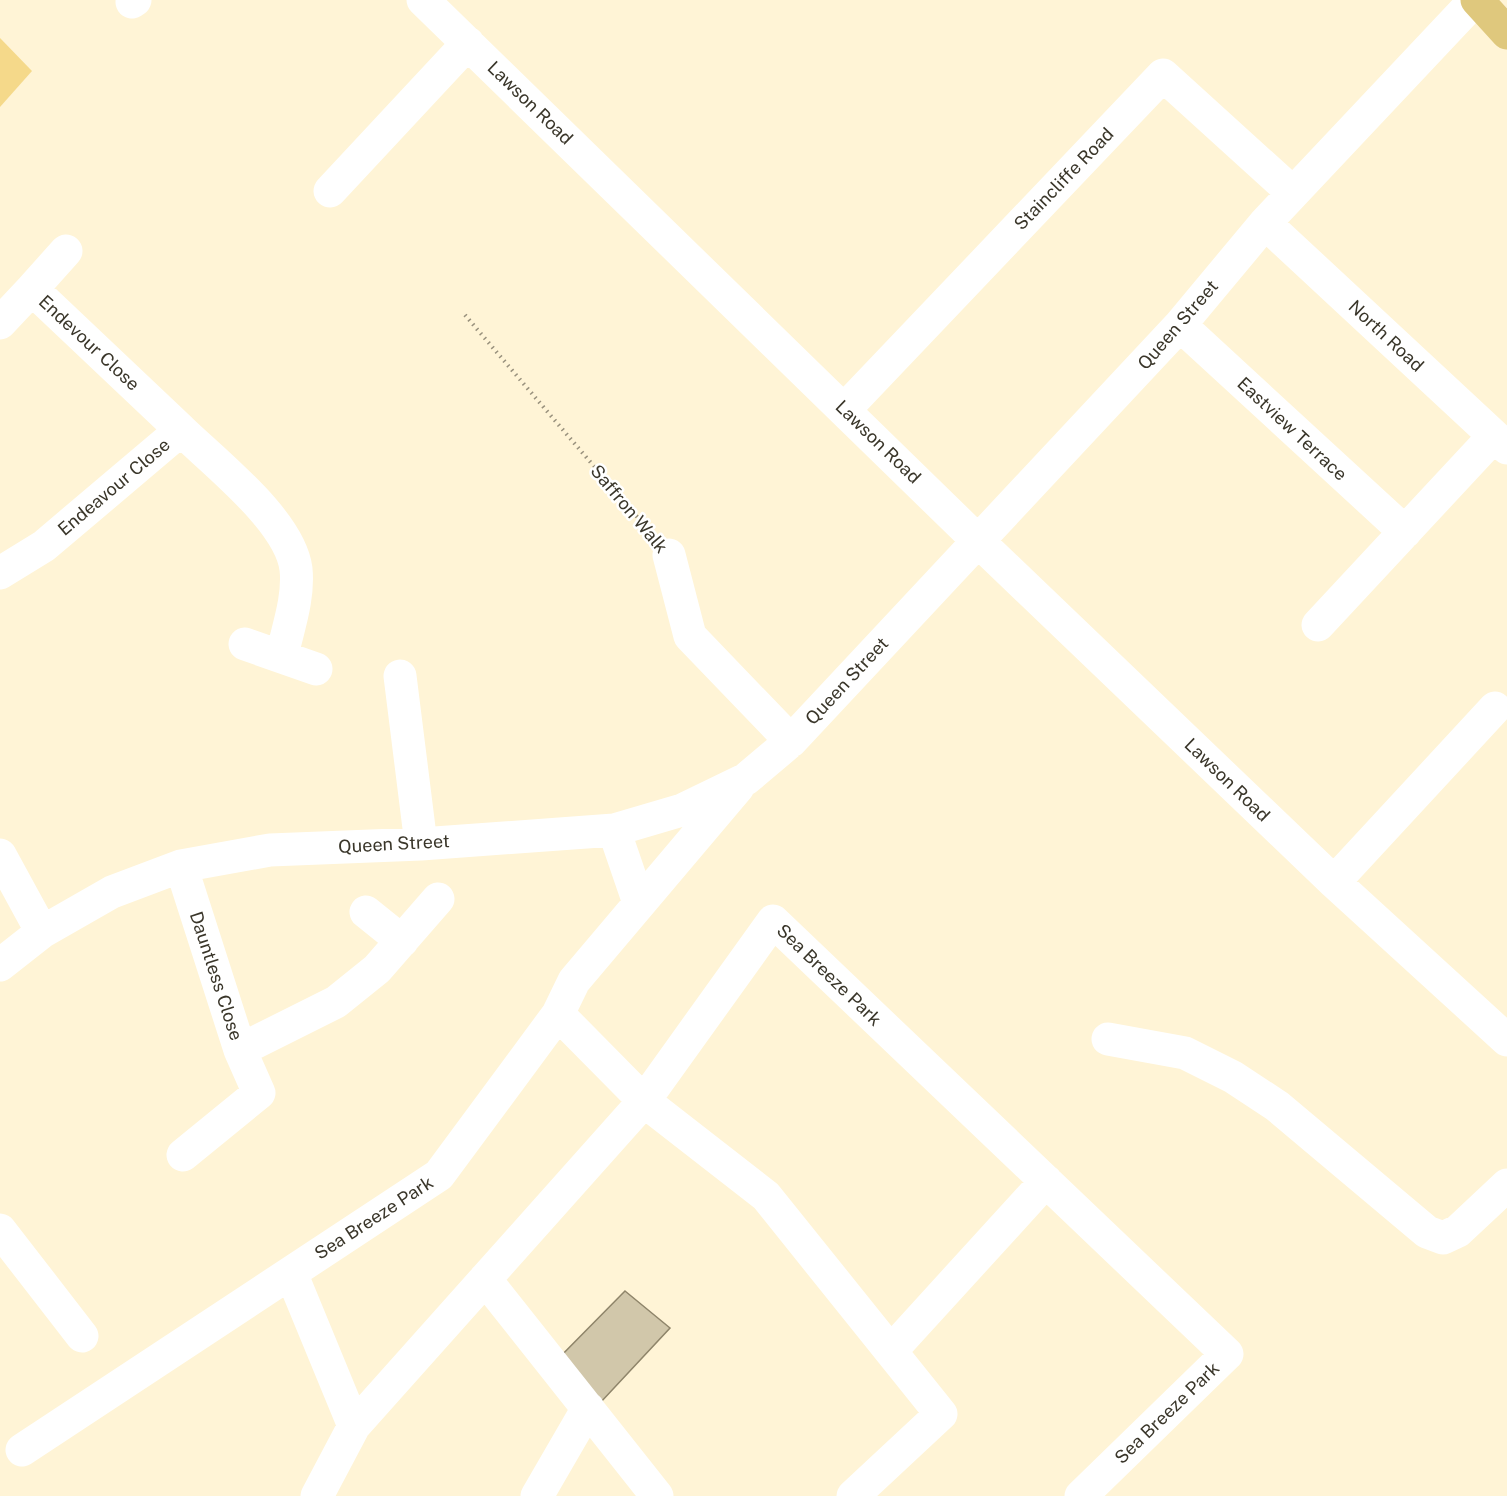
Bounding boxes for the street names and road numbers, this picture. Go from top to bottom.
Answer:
street label: Lawson Road [483,57,577,149]
street label: Staincliffe Road [1010,123,1118,234]
street label: Queen Street [1133,276,1222,374]
street label: Endevour Close [35,291,144,395]
street label: North Road [1345,296,1428,376]
street label: Eastview Terrace [1233,373,1351,485]
street label: Lawson Road [831,396,925,488]
street label: Endeavour Close [53,434,174,540]
street label: Saffron Walk [586,460,672,557]
street label: Queen Street [801,633,892,729]
street label: Lawson Road [1180,734,1274,826]
street label: Queen Street [338,830,450,857]
street label: Dauntless Close [186,909,247,1043]
street label: Sea Breeze Park [773,919,886,1030]
street label: Sea Breeze Park [311,1171,437,1264]
street label: Sea Breeze Park [1110,1357,1223,1468]

